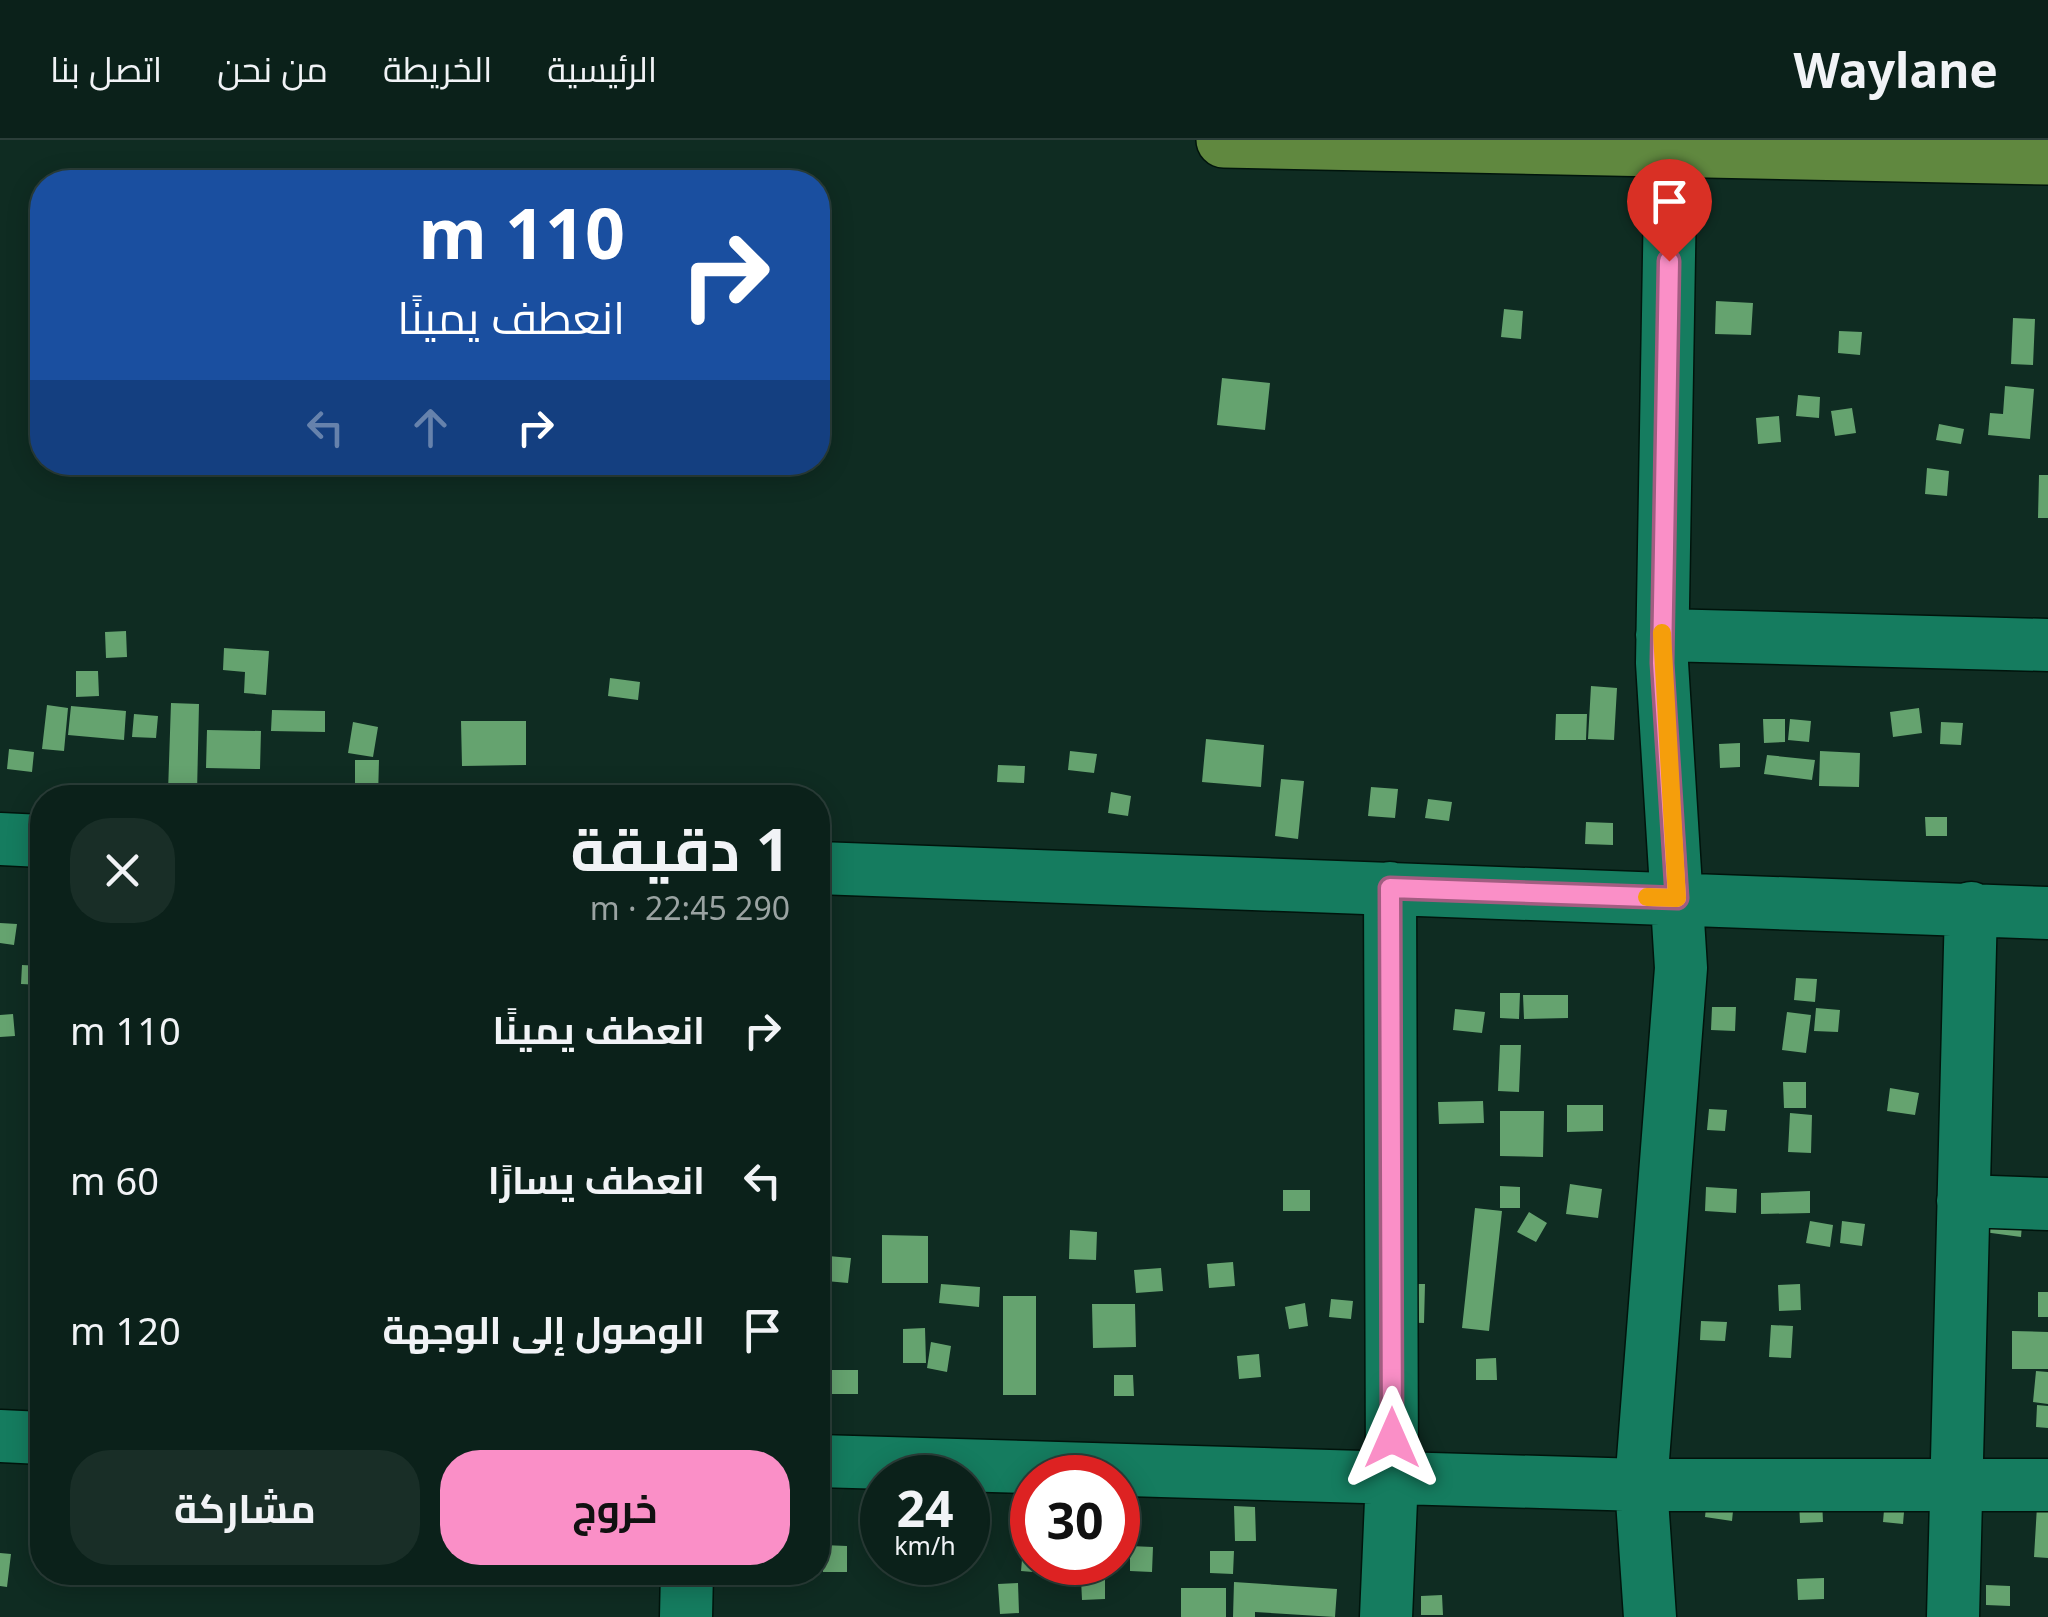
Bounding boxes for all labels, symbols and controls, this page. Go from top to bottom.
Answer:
text: Waylane [1793,37,1998,102]
text: اتصل بنا [50,45,162,92]
text: من نحن [217,45,328,92]
text: الخريطة [383,45,492,92]
text: الرئيسية [547,45,657,92]
pin [1627,159,1712,262]
icon: arrive [1642,174,1697,229]
text: 110 m [418,184,625,280]
icon: right [660,210,790,340]
text: انعطف يمينًا [397,286,625,347]
icon: left [298,400,353,455]
icon: ahead [403,400,458,455]
icon: right [508,400,563,455]
text: 1 دقيقة [570,807,790,889]
button: close [70,818,175,923]
text: 290 m · 22:45 [590,886,790,929]
text: انعطف يمينًا [493,1003,705,1055]
icon: right [735,1003,790,1058]
text: 110 m [70,1004,181,1056]
text: انعطف يسارًا [488,1153,705,1205]
icon: left [735,1153,790,1208]
text: 60 m [70,1154,159,1206]
text: الوصول إلى الوجهة [382,1303,705,1355]
icon: arrive [735,1303,790,1358]
text: 120 m [70,1304,181,1356]
position arrow [1340,1386,1444,1490]
button: مشاركة [70,1450,420,1565]
button: خروج [440,1450,790,1565]
speed limit sign: 30 [1010,1455,1140,1585]
text: 24 [896,1474,954,1542]
text: km/h [894,1528,956,1562]

